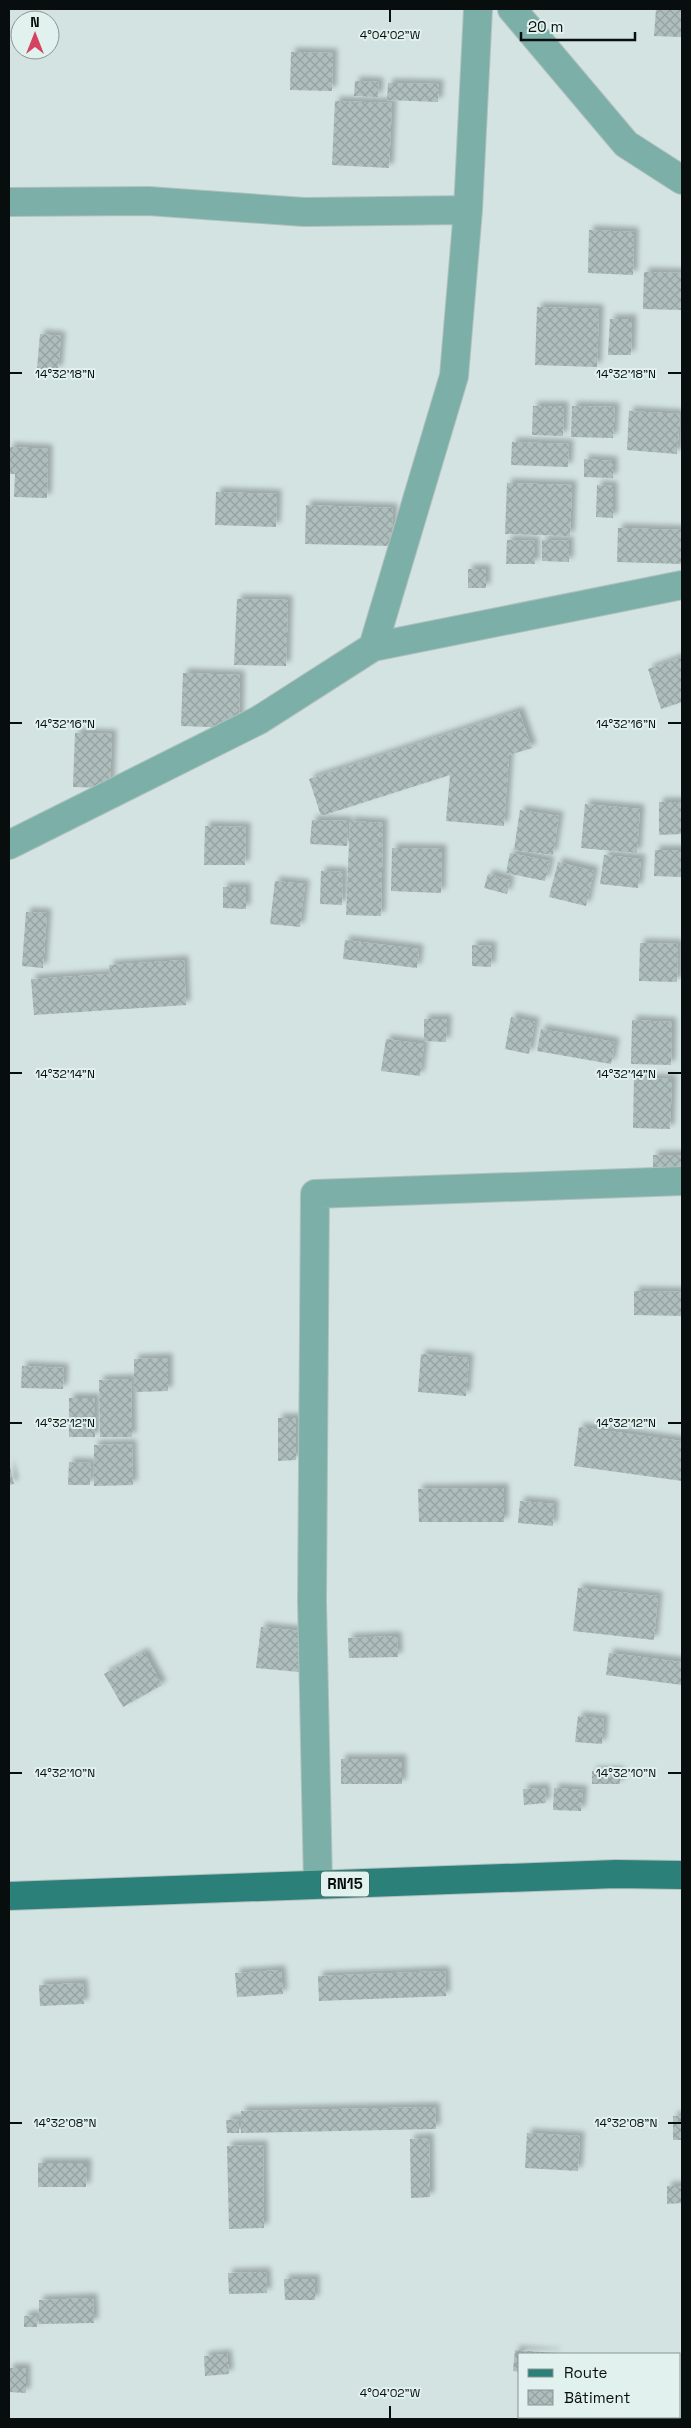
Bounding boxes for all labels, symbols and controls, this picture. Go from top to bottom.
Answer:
north arrow [10,10,60,60]
scale bar [521,10,635,42]
text: N [30,13,40,31]
text: 20 m [528,17,563,36]
text: 4°04'02"W [360,27,421,43]
text: 14°32'18"N [35,366,95,382]
text: 14°32'18"N [596,366,656,382]
text: 14°32'16"N [35,716,95,732]
text: 14°32'16"N [596,716,656,732]
text: 14°32'14"N [35,1066,95,1082]
text: 14°32'14"N [596,1066,656,1082]
text: 14°32'12"N [35,1415,95,1431]
text: 14°32'12"N [596,1415,656,1431]
text: 14°32'10"N [35,1765,95,1781]
text: 14°32'10"N [596,1765,656,1781]
road number: RN15 [321,1872,369,1896]
text: 14°32'08"N [34,2115,96,2131]
text: 14°32'08"N [595,2115,657,2131]
legend [518,2353,681,2418]
text: Route [564,2363,608,2382]
text: 4°04'02"W [360,2385,421,2401]
text: Bâtiment [564,2388,630,2407]

